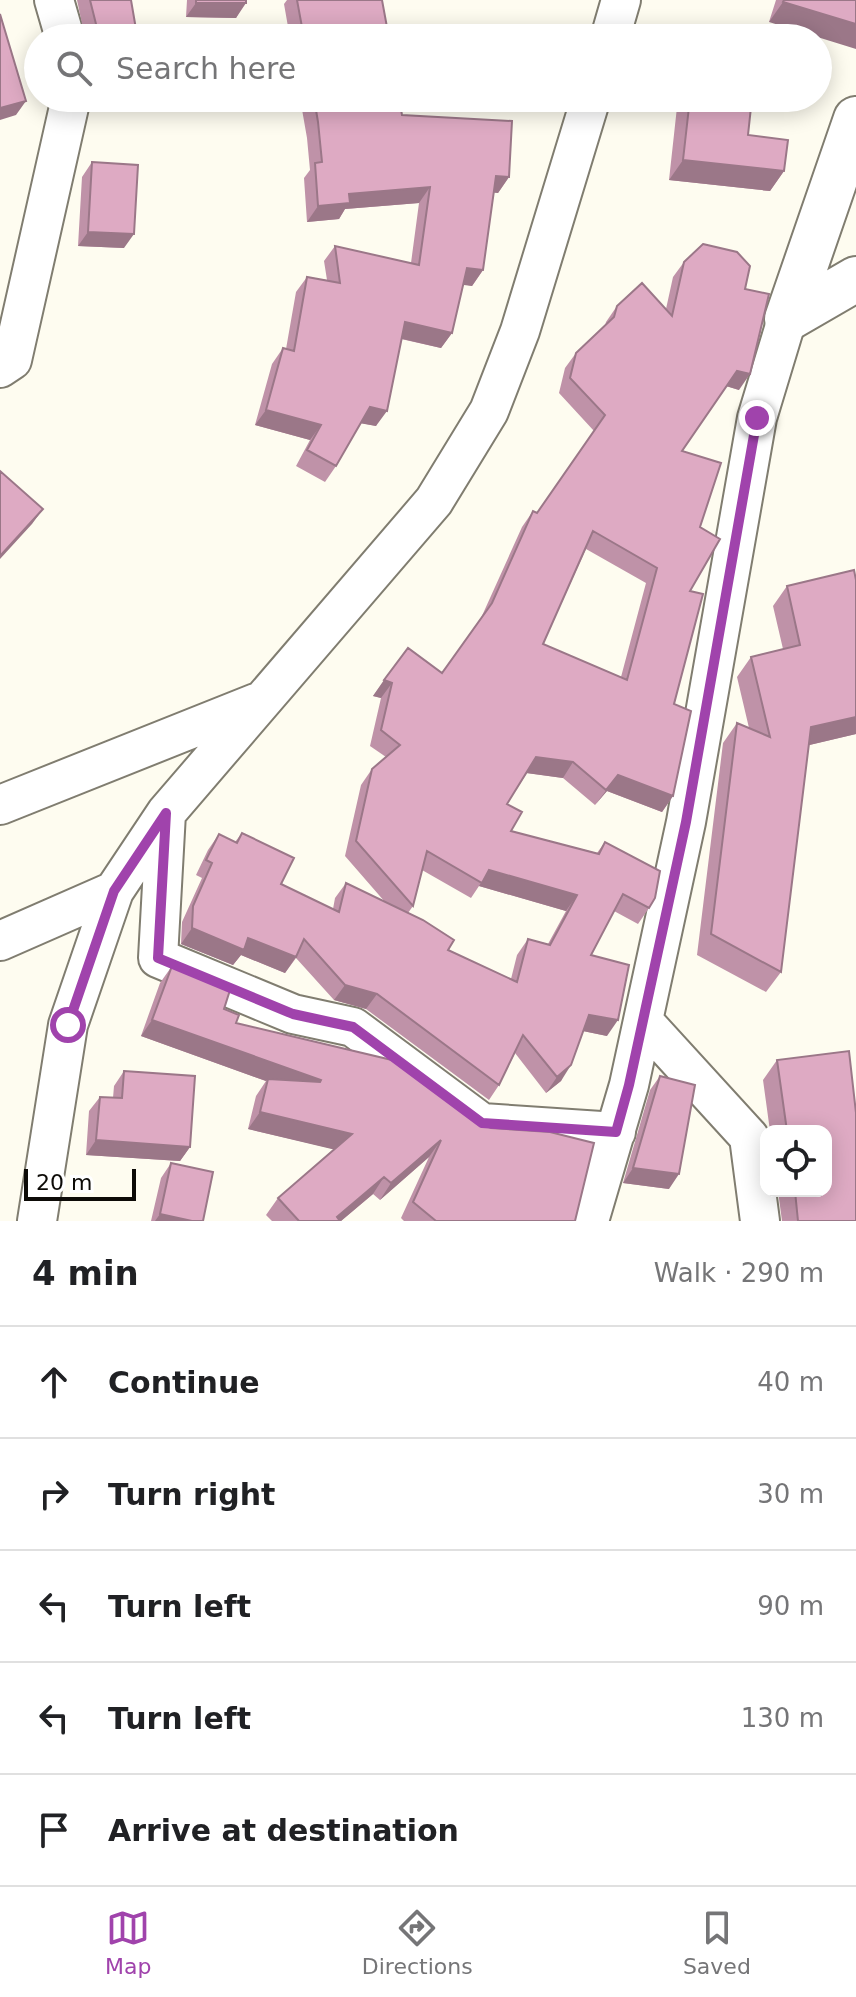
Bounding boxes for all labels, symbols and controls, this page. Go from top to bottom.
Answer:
search box [24,24,832,112]
icon: search [52,46,96,90]
text: Search here [116,51,296,86]
route end [739,400,775,436]
route start [50,1007,86,1043]
map controls [760,1125,832,1197]
button: locate [760,1125,832,1197]
scale bar [24,1165,136,1201]
text: 20 m [36,1170,92,1195]
text: 4 min [32,1253,139,1293]
text: Walk · 290 m [654,1258,824,1288]
icon: ahead [32,1360,76,1404]
text: Continue [108,1365,260,1400]
text: 40 m [757,1367,824,1397]
icon: right [32,1472,76,1516]
text: Turn right [108,1477,275,1512]
text: 30 m [757,1479,824,1509]
icon: left [32,1584,76,1628]
text: Turn left [108,1589,251,1624]
text: 90 m [757,1591,824,1621]
icon: left [32,1696,76,1740]
text: Turn left [108,1701,251,1736]
text: 130 m [741,1703,824,1733]
icon: arrive [32,1808,76,1852]
text: Arrive at destination [108,1813,459,1848]
tab: Map [105,1906,152,1979]
tab: Directions [362,1906,473,1979]
tab: Saved [683,1906,751,1979]

